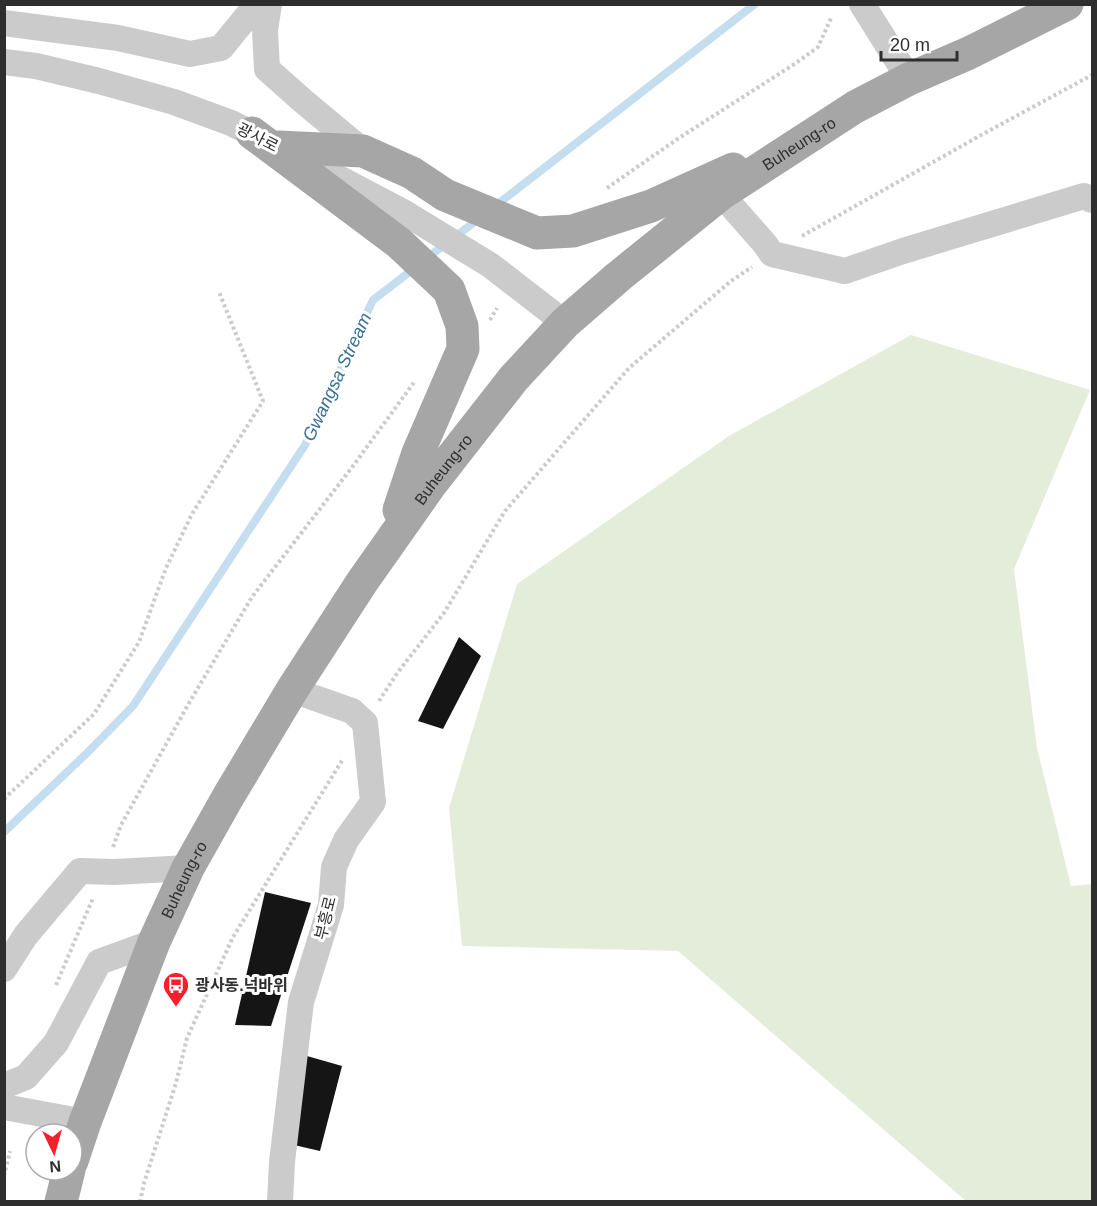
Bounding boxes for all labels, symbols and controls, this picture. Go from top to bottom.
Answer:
scale bar [881,24,958,62]
text: 20 m [890,35,930,55]
street label: Buheung-ro [759,114,839,174]
street label: 광사로 [234,120,282,155]
water label: Gwangsa Stream [299,310,375,444]
street label: Buheung-ro [411,431,476,508]
street label: Buheung-ro [158,838,210,921]
street label: 부흥로 [312,894,339,942]
bus stop icon: 광사동.넉바위 [161,970,191,1008]
place label: 광사동.넉바위 [195,977,288,994]
north arrow [24,1122,84,1182]
text: N [49,1157,62,1175]

